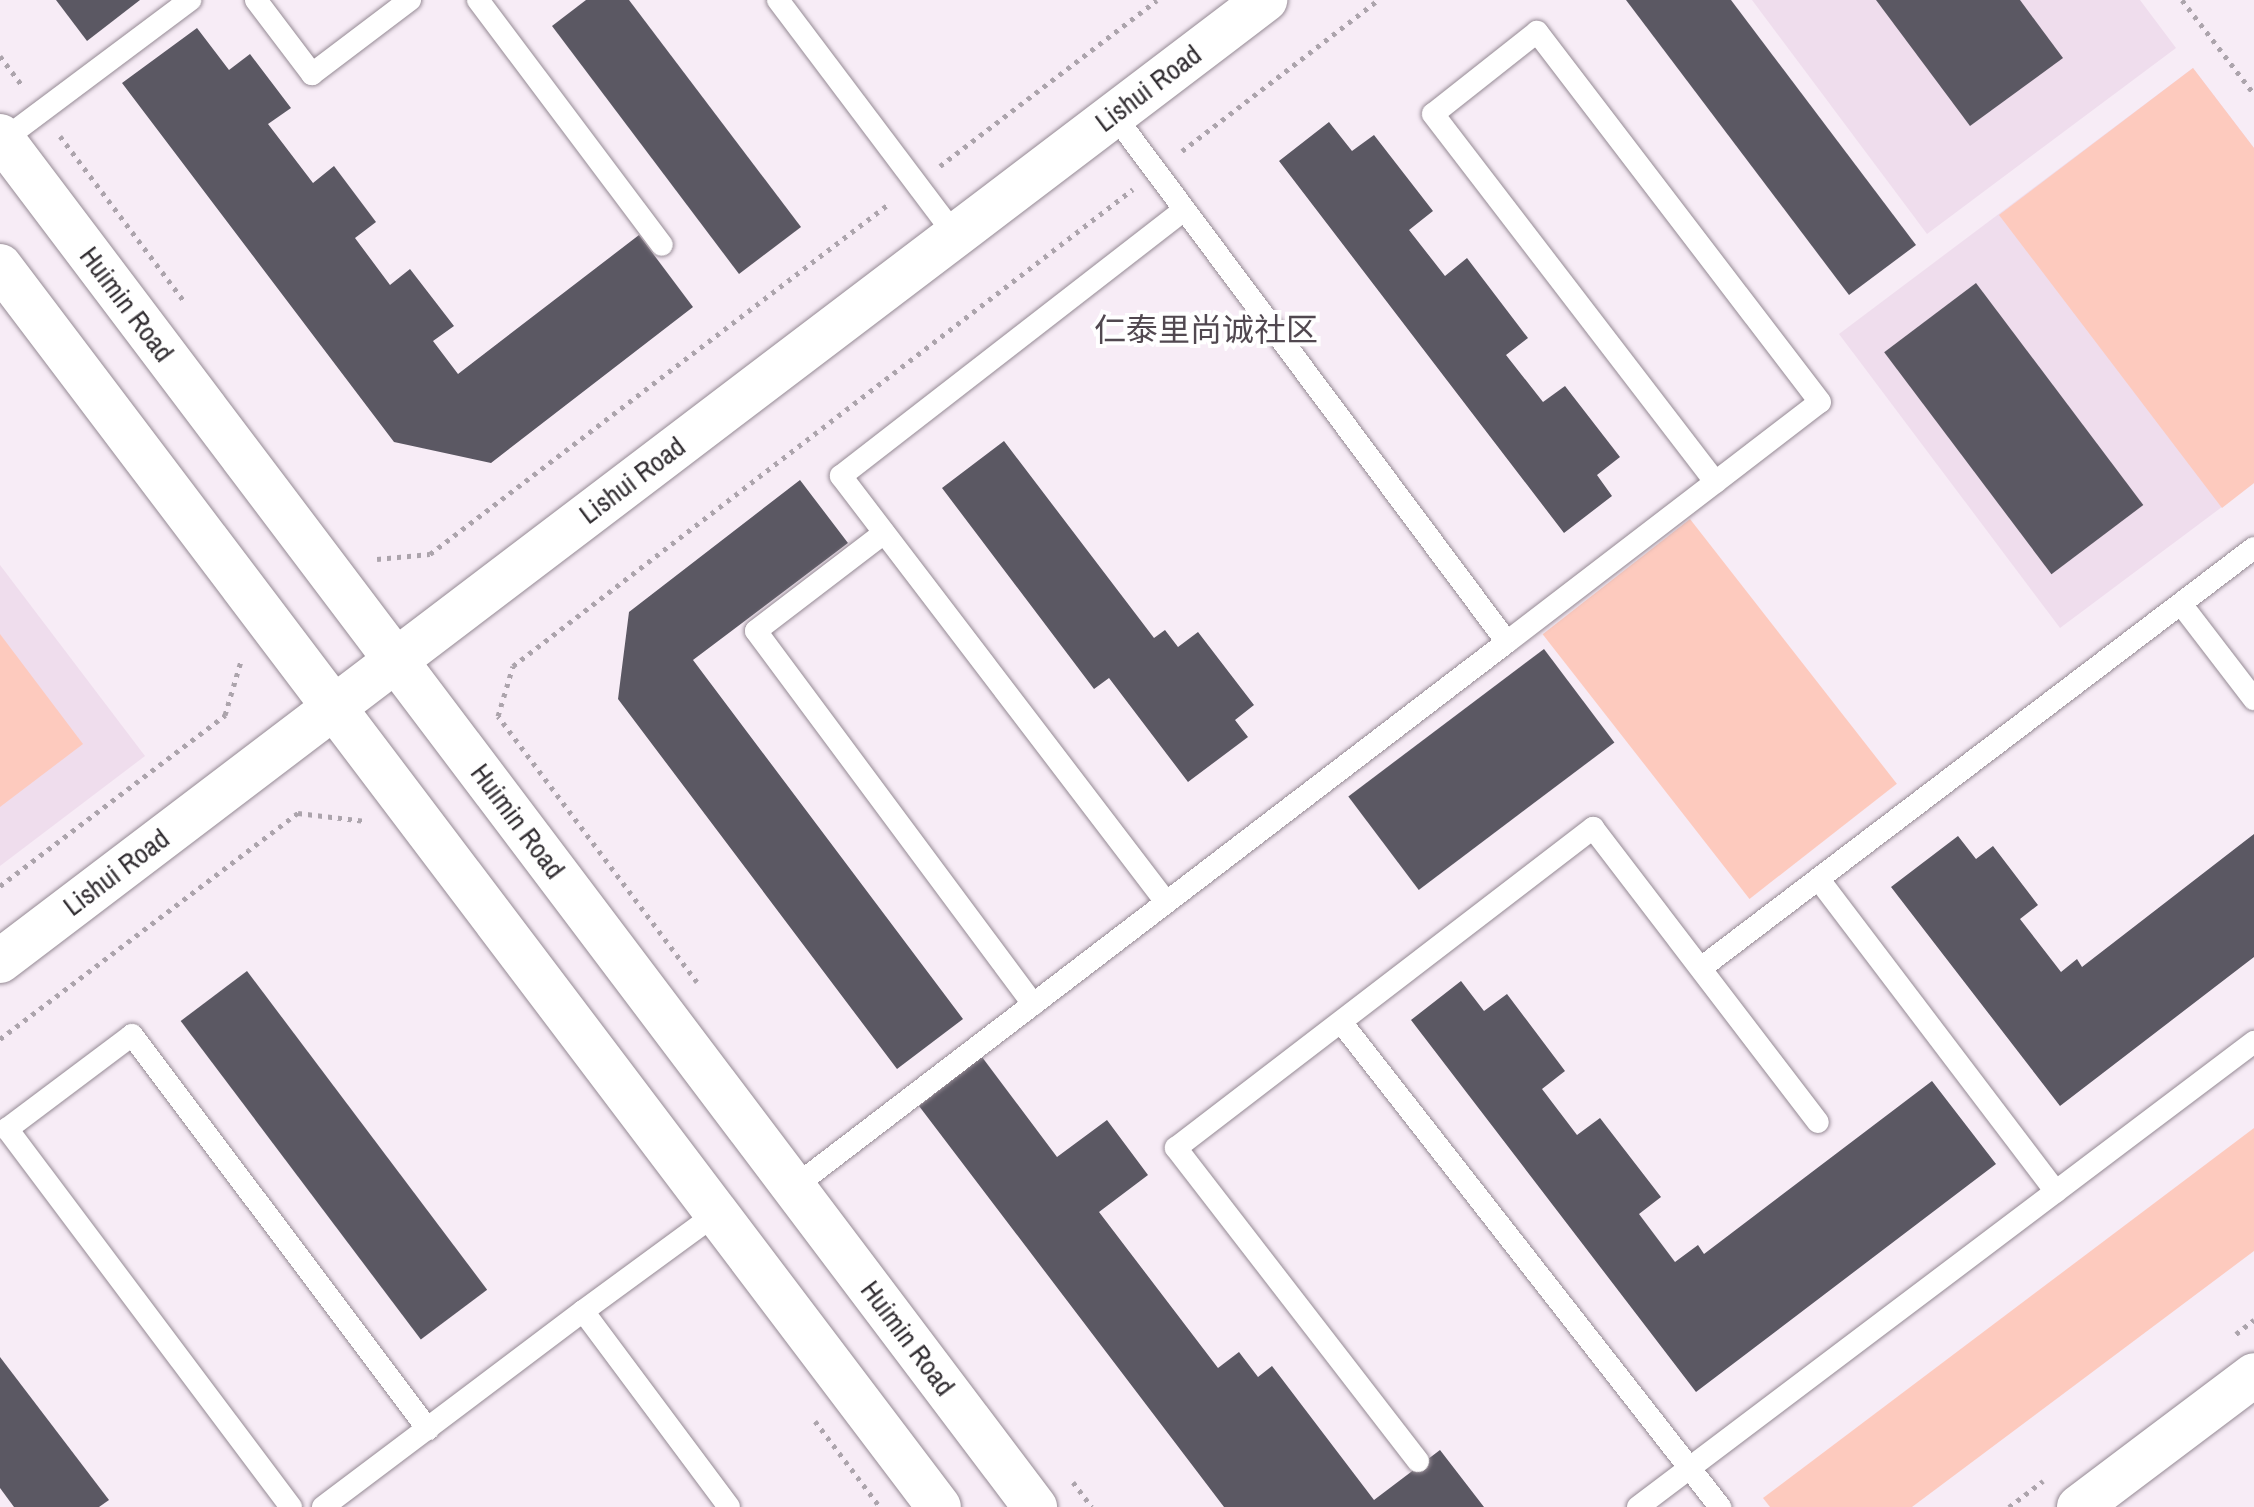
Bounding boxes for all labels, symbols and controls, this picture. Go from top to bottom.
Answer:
street label: Lishui Road [1088,37,1208,139]
street label: Huimin Road [73,240,181,368]
district label: 仁泰里尚诚社区 [1094,311,1318,349]
street label: Lishui Road [572,429,692,531]
street label: Huimin Road [464,757,572,885]
street label: Lishui Road [56,821,176,923]
street label: Huimin Road [854,1274,962,1402]

